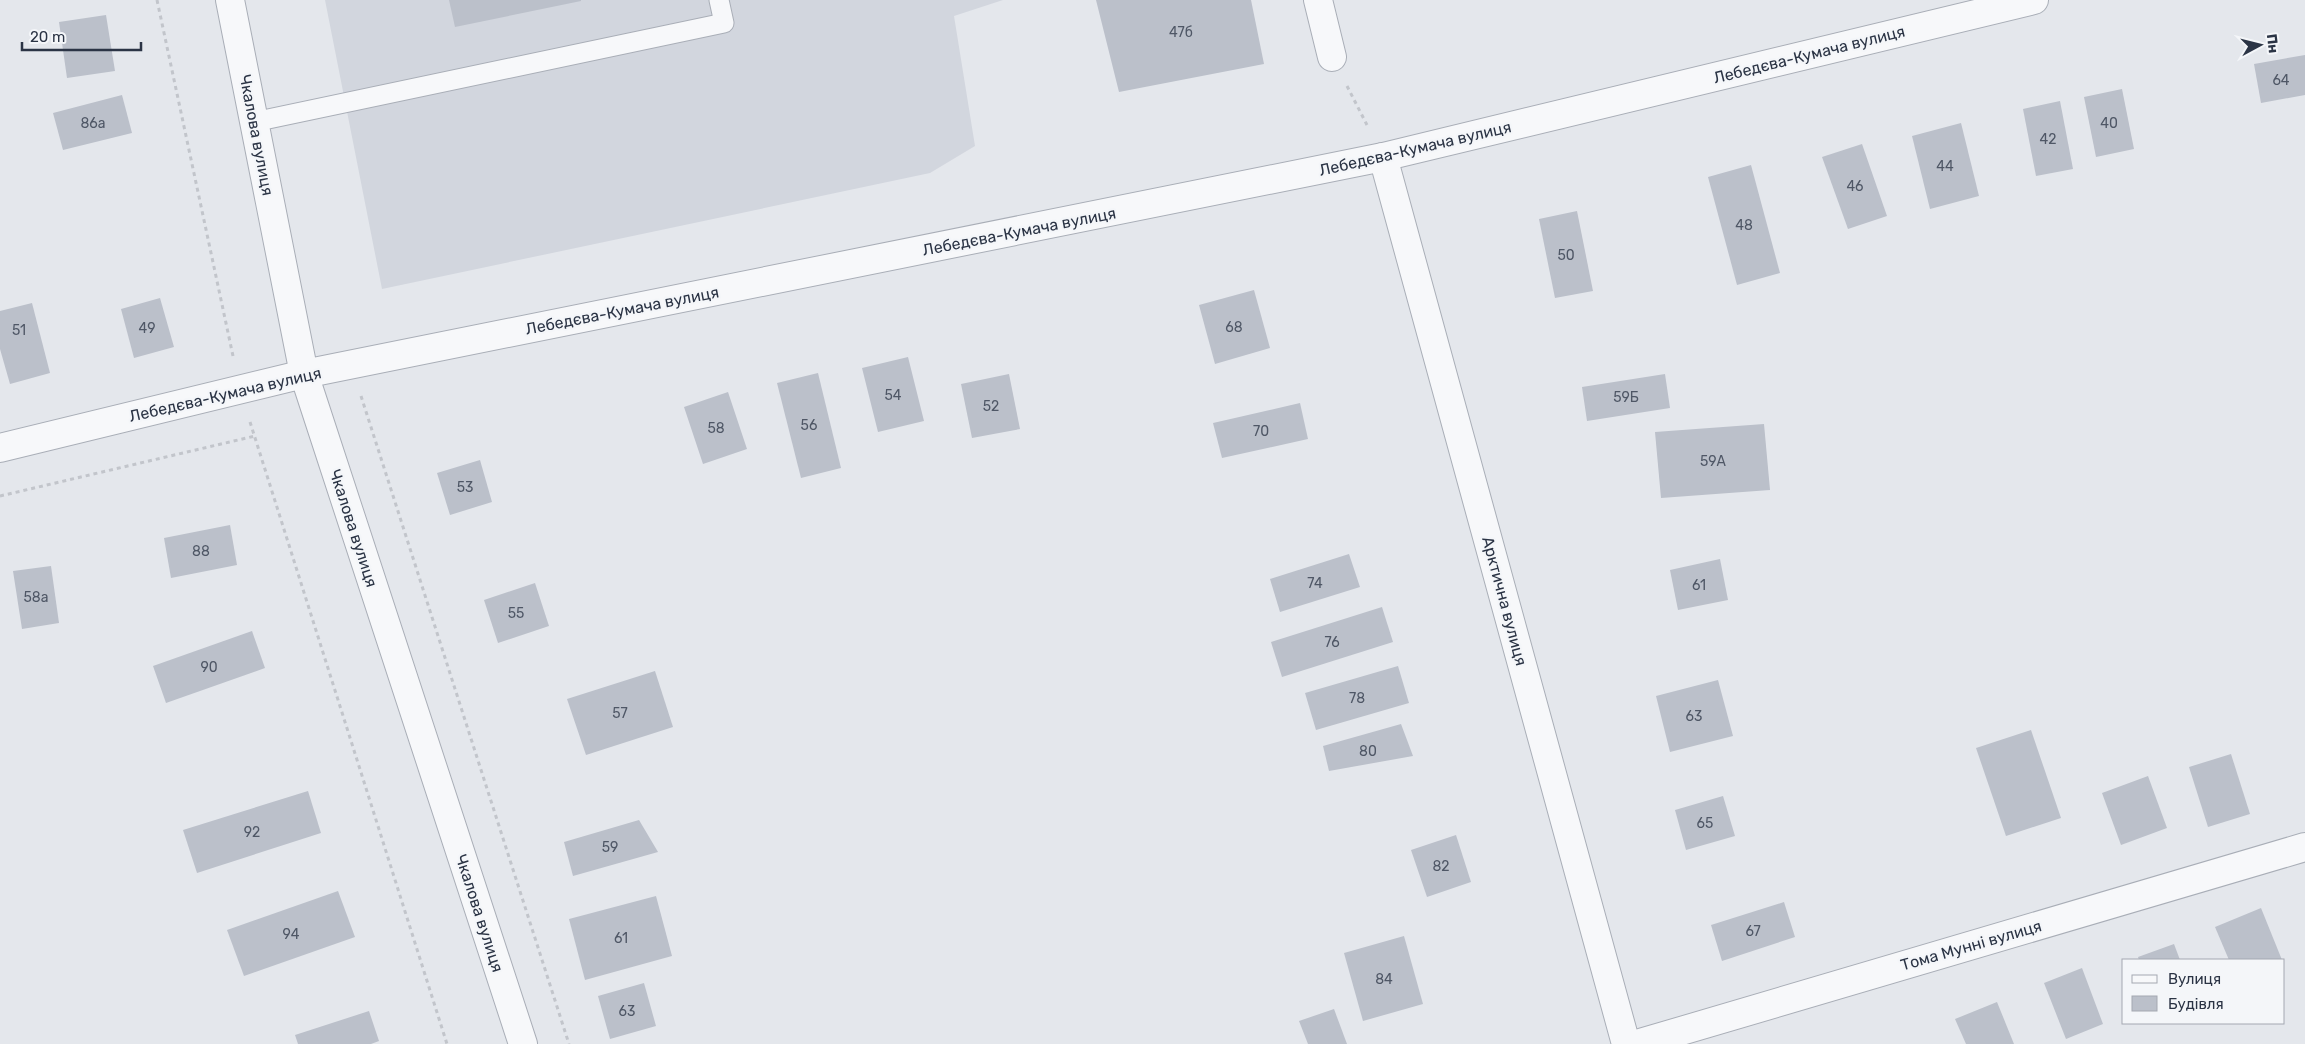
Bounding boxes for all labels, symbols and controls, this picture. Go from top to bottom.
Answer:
scale bar [22,20,141,52]
north arrow [2235,20,2285,70]
street label: Лебедєва-Кумача вулиця [1711,21,1907,88]
house number: 47б [1169,24,1193,41]
text: 20 m [30,28,65,46]
text: Пн [2263,33,2282,54]
house number: 64 [2272,72,2290,89]
street label: Чкалова вулиця [235,73,278,197]
house number: 86а [80,115,106,132]
house number: 40 [2100,115,2118,132]
street label: Лебедєва-Кумача вулиця [1317,117,1513,180]
house number: 42 [2040,131,2056,148]
house number: 44 [1936,158,1954,175]
house number: 46 [1846,178,1864,195]
street label: Лебедєва-Кумача вулиця [921,203,1117,260]
house number: 48 [1735,217,1753,234]
house number: 50 [1557,247,1575,264]
street label: Лебедєва-Кумача вулиця [524,282,720,339]
house number: 68 [1225,319,1243,336]
house number: 49 [139,320,155,337]
house number: 51 [12,322,26,339]
street label: Лебедєва-Кумача вулиця [127,363,323,426]
house number: 54 [884,387,902,404]
house number: 59Б [1613,389,1639,406]
house number: 52 [983,398,999,415]
house number: 56 [801,417,817,434]
house number: 58 [707,420,725,437]
house number: 70 [1253,423,1269,440]
house number: 59А [1700,453,1727,470]
street label: Чкалова вулиця [325,467,382,590]
house number: 53 [457,479,473,496]
street label: Арктична вулиця [1478,534,1531,668]
house number: 88 [192,543,210,560]
house number: 74 [1307,575,1323,592]
house number: 61 [1692,577,1706,594]
house number: 58а [24,589,48,606]
house number: 55 [508,605,524,622]
house number: 76 [1324,634,1340,651]
house number: 90 [200,659,218,676]
house number: 78 [1349,690,1365,707]
house number: 57 [612,705,628,722]
house number: 63 [1686,708,1702,725]
house number: 80 [1359,743,1377,760]
house number: 65 [1697,815,1713,832]
house number: 92 [244,824,260,841]
house number: 59 [602,839,618,856]
street label: Чкалова вулиця [451,852,508,975]
house number: 82 [1432,858,1450,875]
street label: Тома Мунні вулиця [1898,916,2044,975]
house number: 67 [1745,923,1761,940]
house number: 94 [283,926,300,943]
house number: 61 [614,930,628,947]
legend [2122,959,2285,1024]
text: Вулиця [2168,970,2221,988]
house number: 84 [1375,971,1393,988]
text: Будівля [2168,995,2224,1013]
house number: 63 [619,1003,635,1020]

